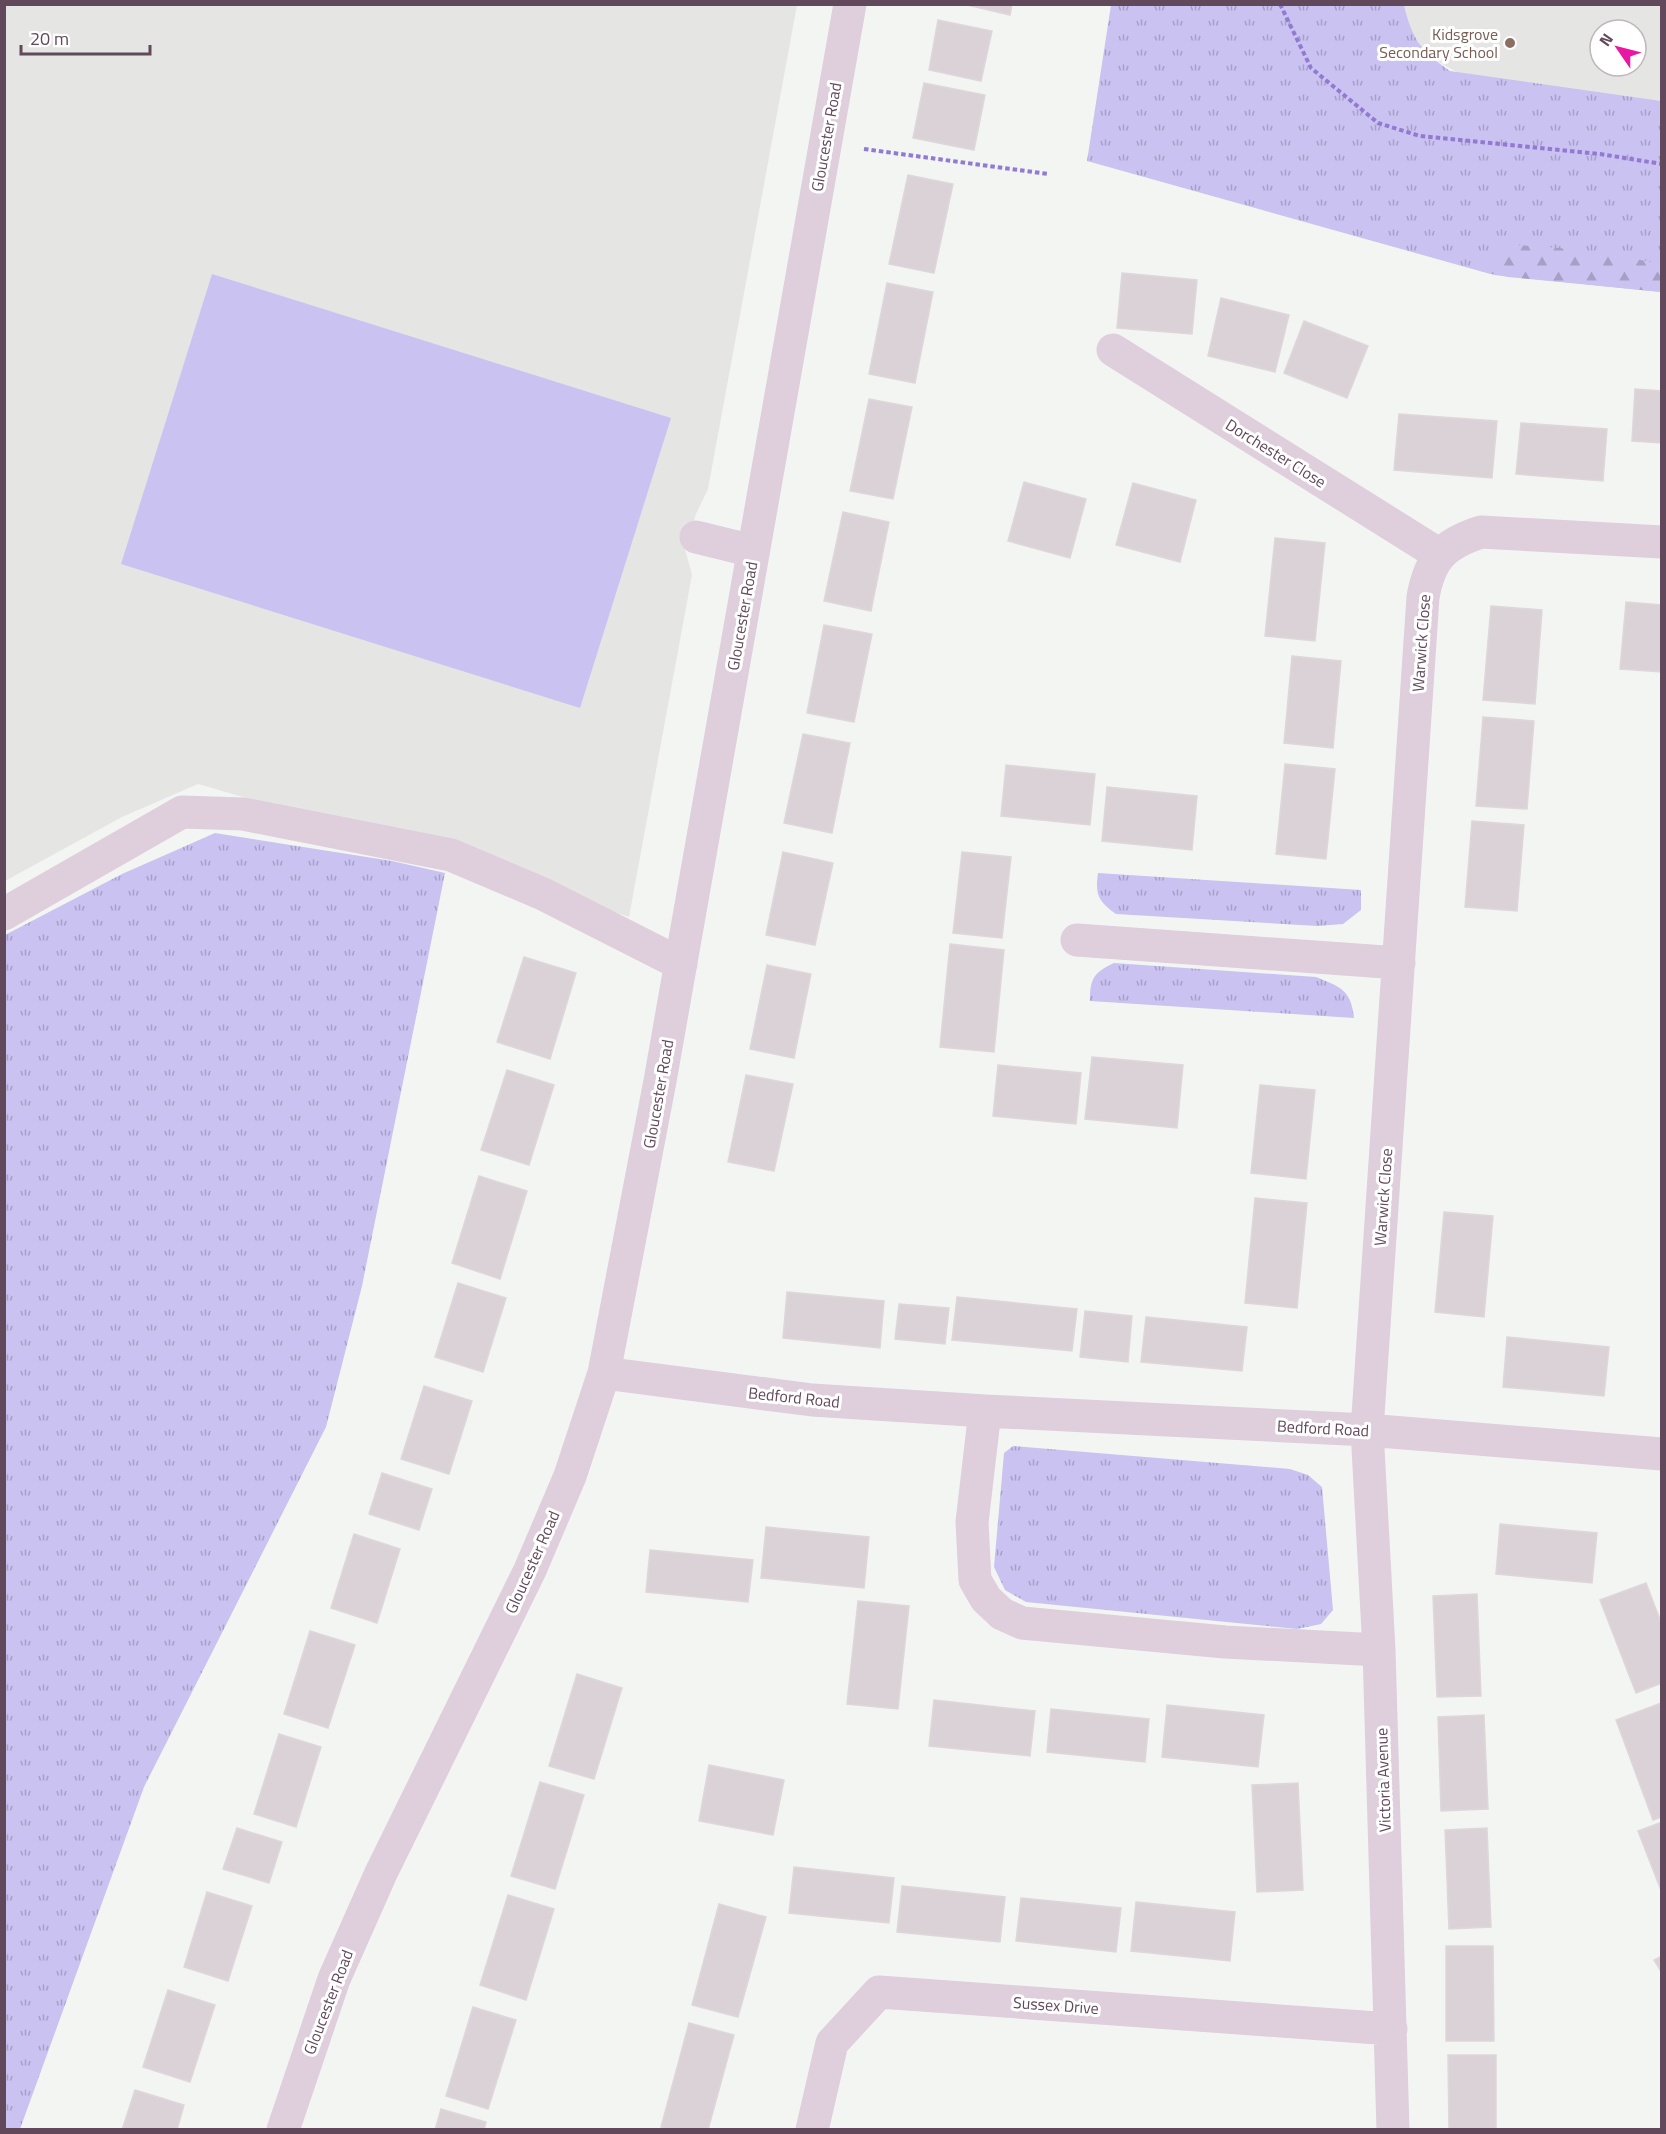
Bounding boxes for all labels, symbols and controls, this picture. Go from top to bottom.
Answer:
scale bar [21,18,150,56]
north arrow [1588,18,1648,78]
place label: Kidsgrove Secondary School [1379,22,1498,64]
text: 20 m [30,25,69,52]
text: N [1593,28,1619,51]
marker: Kidsgrove Secondary School [1503,36,1517,50]
street label: Gloucester Road [805,81,847,193]
street label: Dorchester Close [1221,413,1331,493]
street label: Gloucester Road [721,560,763,672]
street label: Warwick Close [1406,593,1436,693]
street label: Gloucester Road [637,1038,679,1150]
street label: Warwick Close [1368,1147,1398,1247]
street label: Bedford Road [747,1380,841,1414]
street label: Bedford Road [1276,1414,1370,1442]
street label: Gloucester Road [499,1507,565,1617]
street label: Victoria Avenue [1369,1727,1397,1833]
street label: Gloucester Road [297,1946,359,2058]
street label: Sussex Drive [1012,1990,1100,2020]

